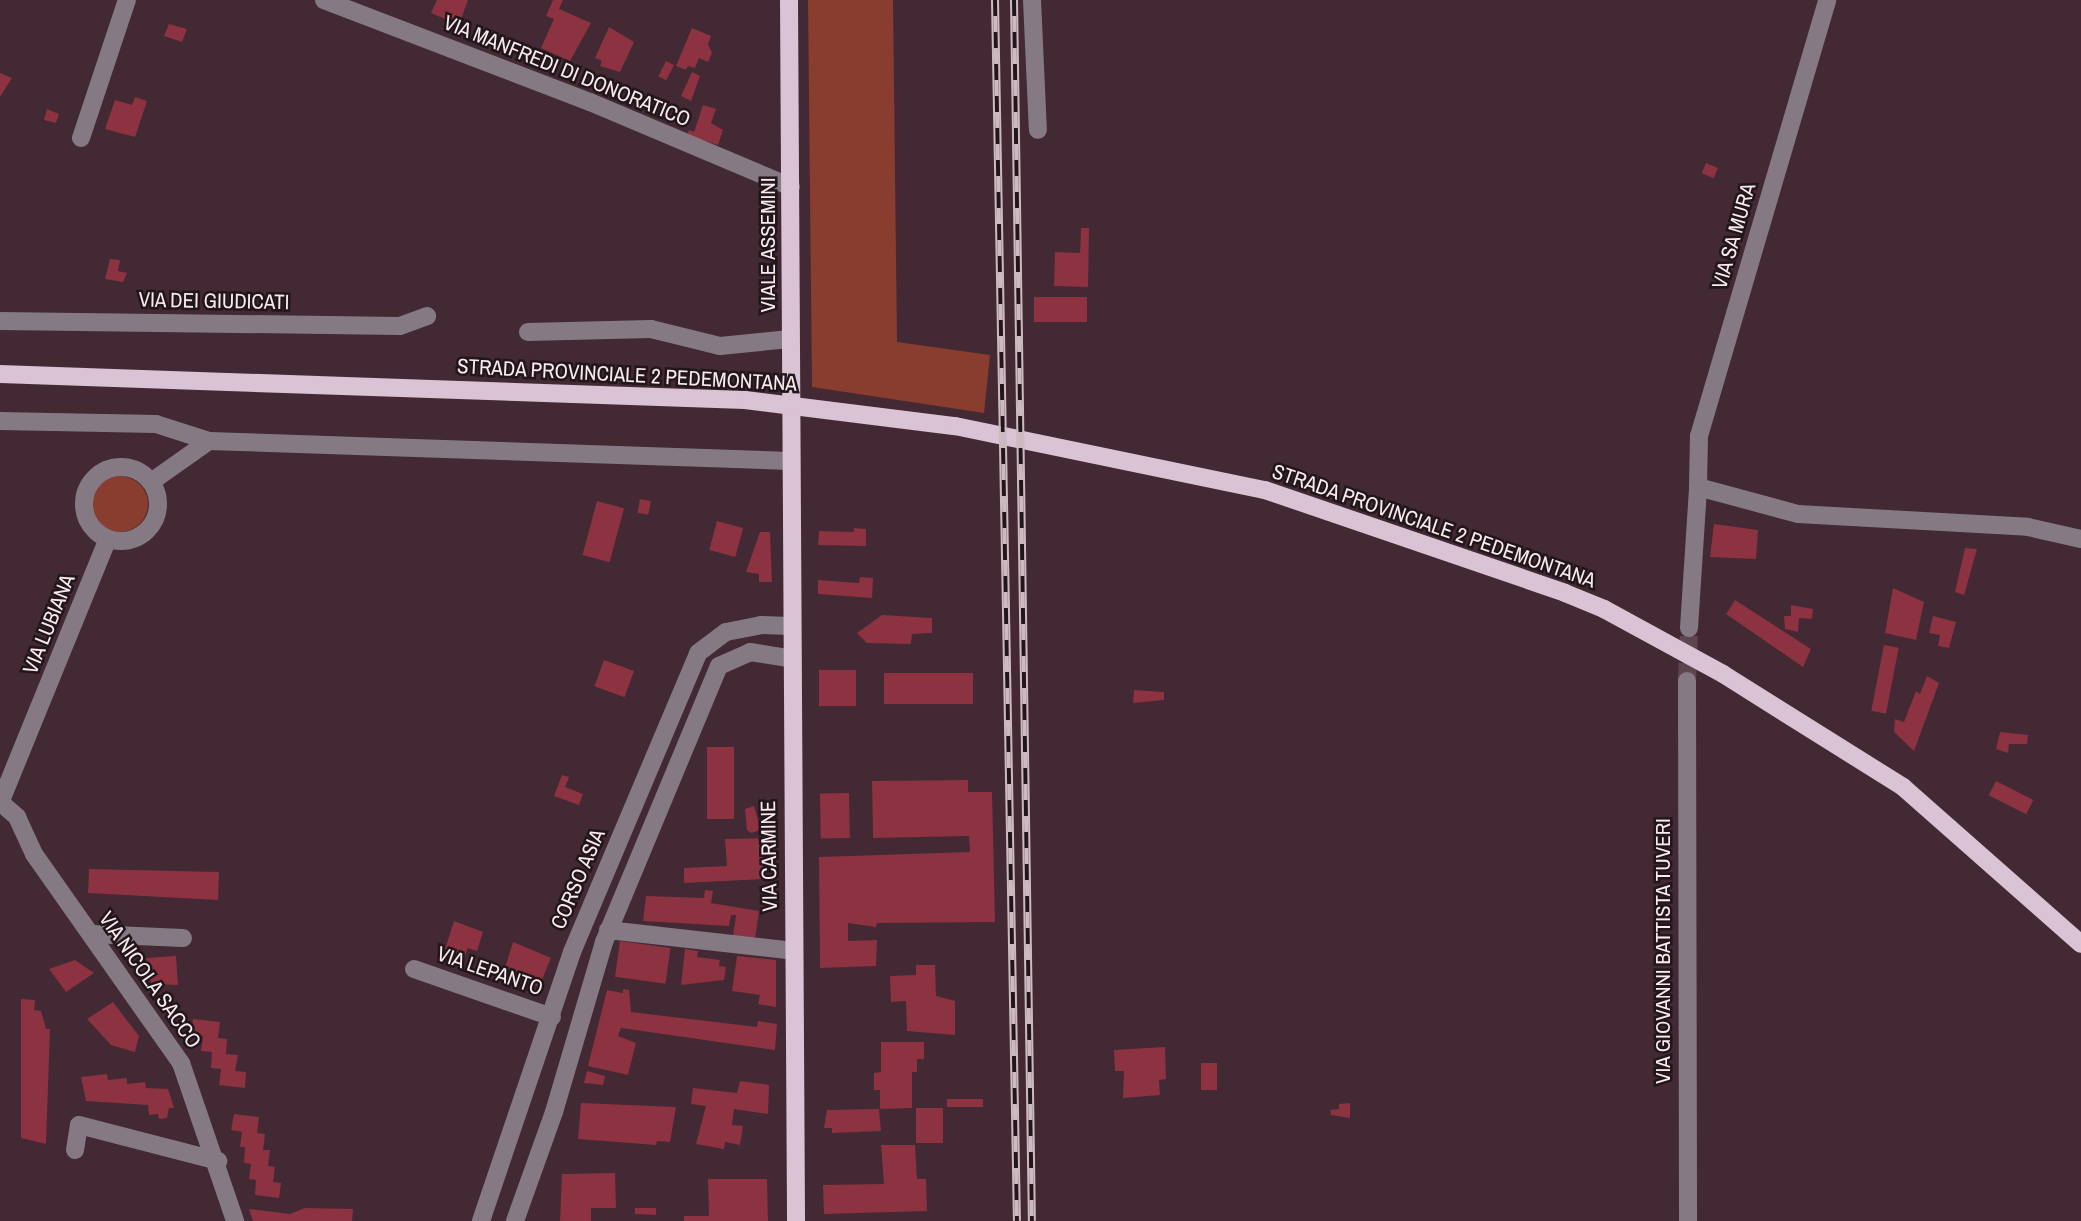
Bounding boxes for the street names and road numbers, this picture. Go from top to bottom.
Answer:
street label: VIA MANFREDI DI DONORATICO [440,10,694,132]
street label: VIALE ASSEMINI [755,177,781,313]
street label: VIA SA MURA [1707,179,1761,293]
street label: VIA DEI GIUDICATI [138,287,290,315]
street label: STRADA PROVINCIALE 2 PEDEMONTANA [456,353,798,397]
street label: STRADA PROVINCIALE 2 PEDEMONTANA [1269,459,1599,593]
street label: VIA LUBIANA [17,570,81,678]
street label: VIA CARMINE [755,800,783,912]
street label: VIA GIOVANNI BATTISTA TUVERI [1650,817,1676,1085]
street label: CORSO ASIA [545,825,611,933]
street label: VIA NICOLA SACCO [93,906,207,1054]
street label: VIA LEPANTO [433,941,547,1001]

